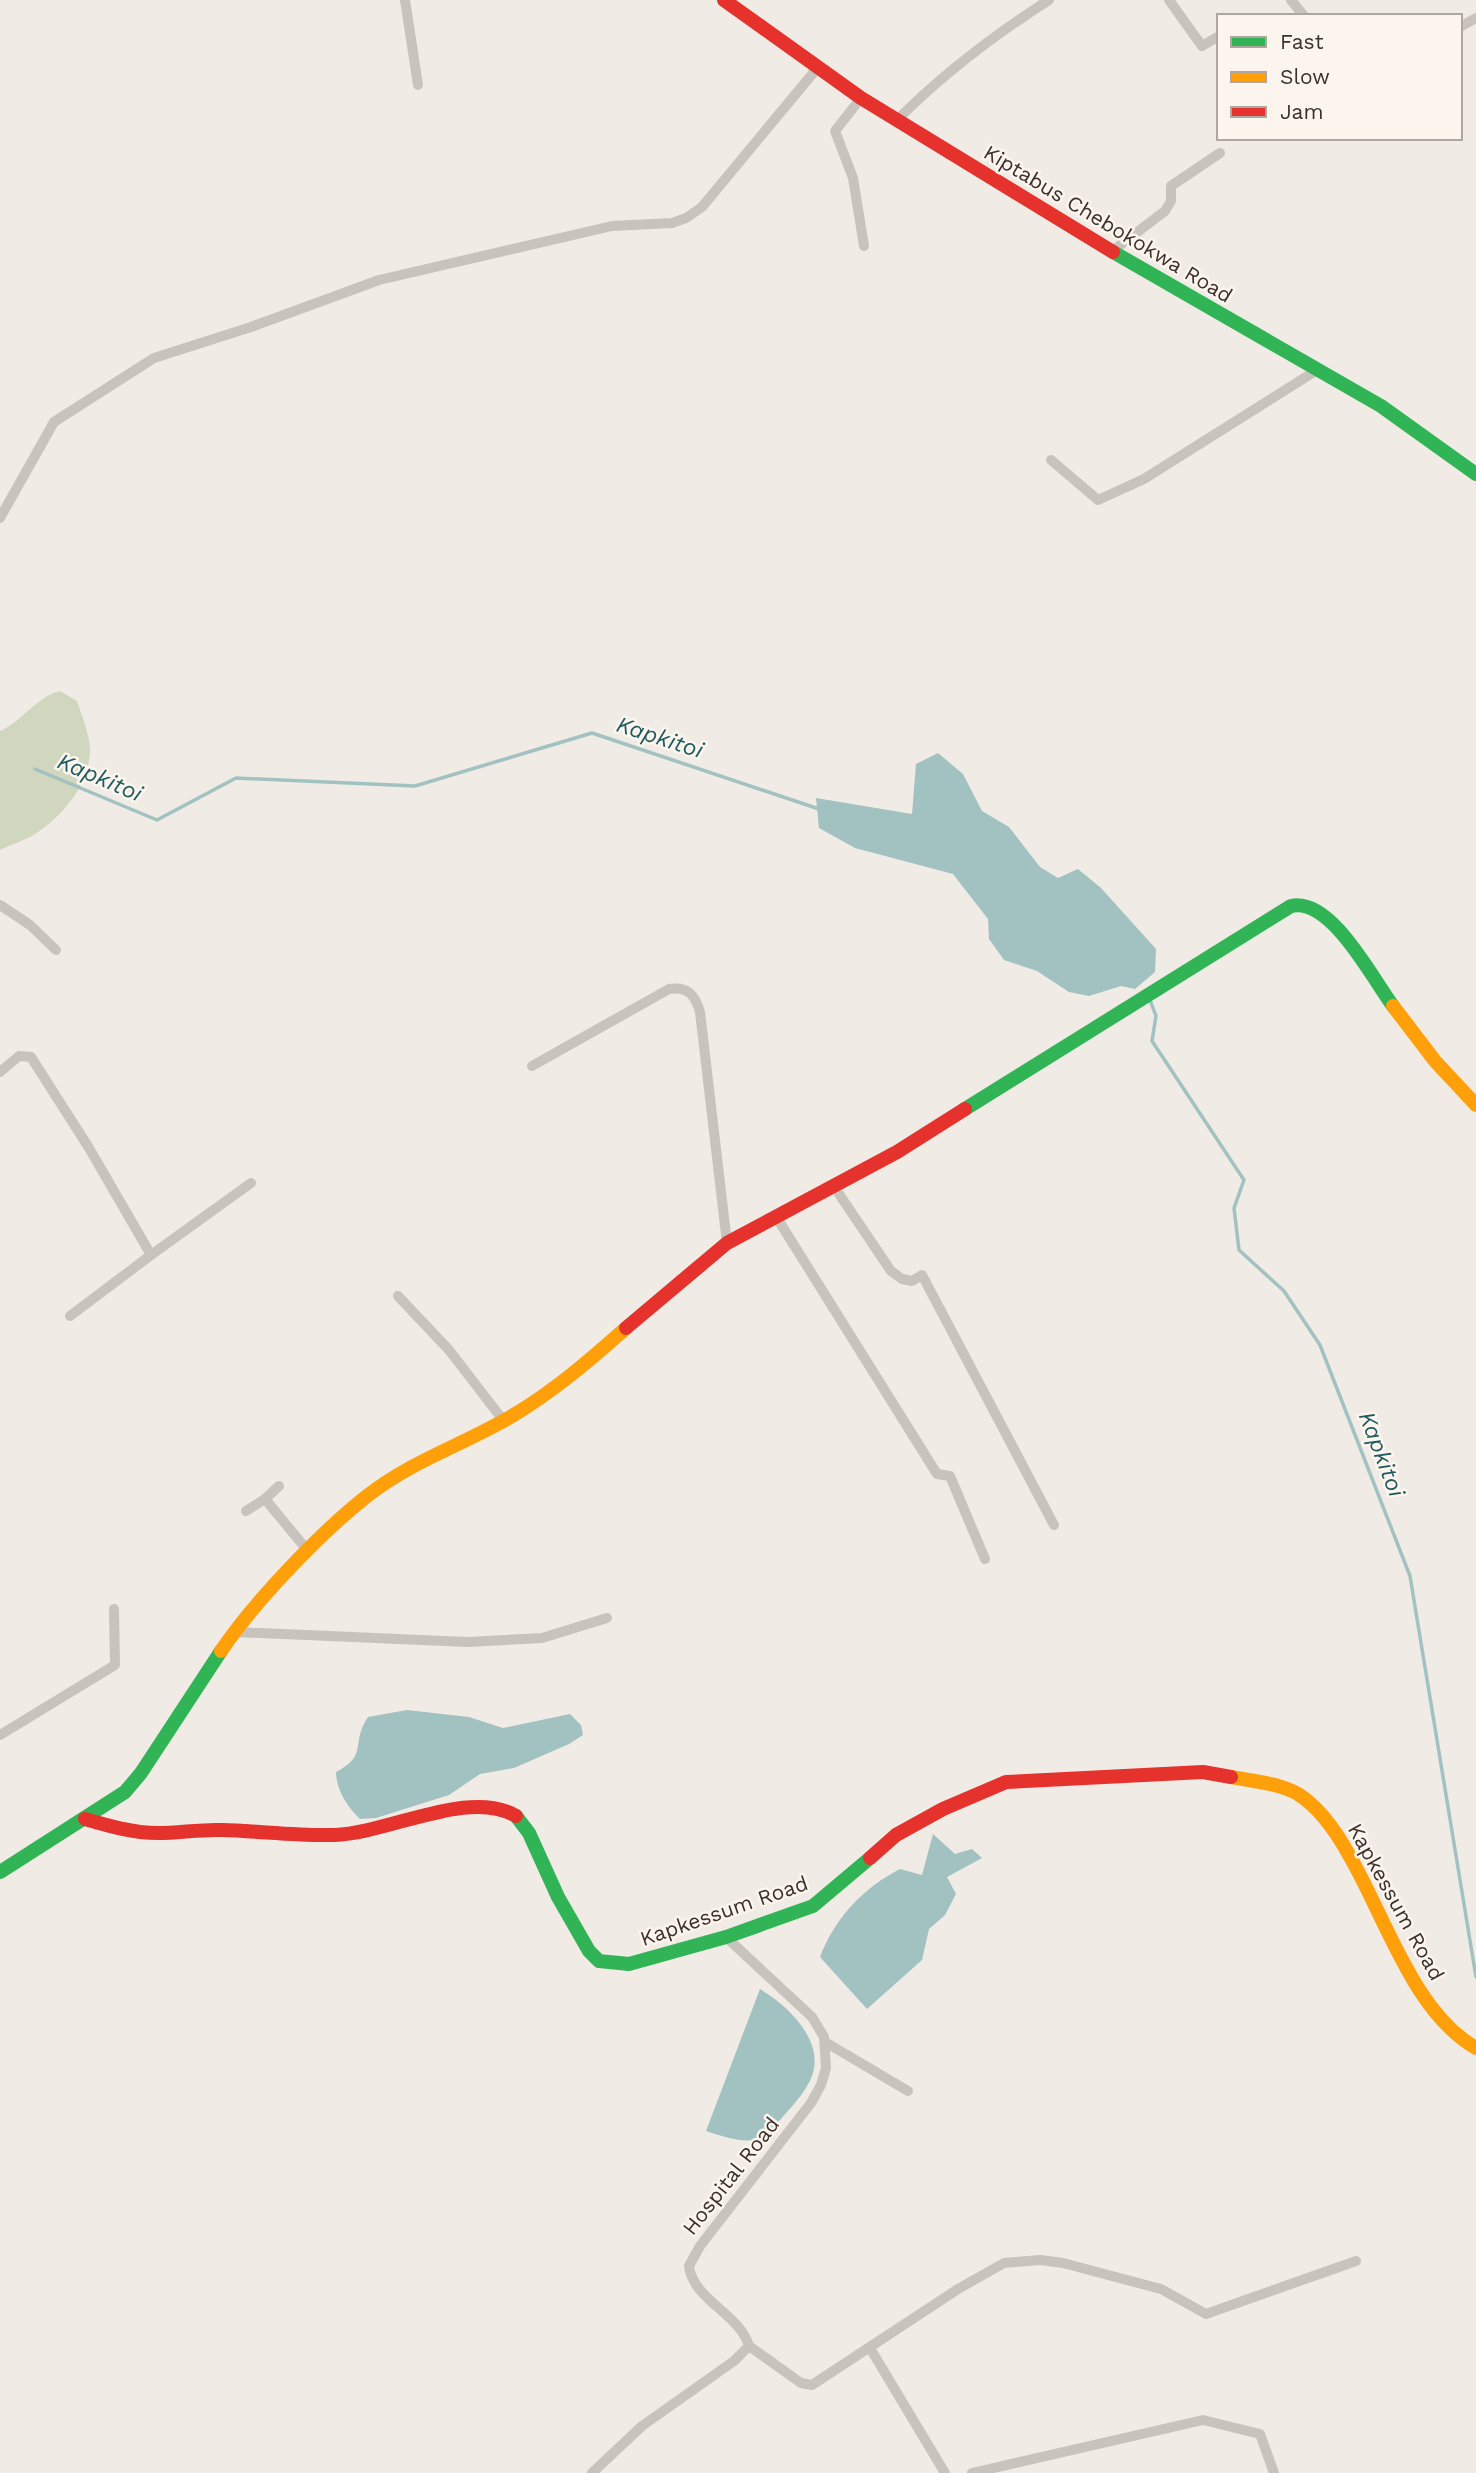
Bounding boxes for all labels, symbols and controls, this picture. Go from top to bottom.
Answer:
legend [1217,14,1462,140]
text: Fast [1280,29,1324,54]
text: Slow [1280,64,1330,89]
text: Jam [1280,99,1323,124]
street label: Kiptabus Chebokokwa Road [979,139,1237,308]
water label: Kapkitoi [613,711,708,764]
water label: Kapkitoi [53,748,147,808]
water label: Kapkitoi [1353,1408,1411,1502]
street label: Kapkessum Road [1343,1819,1450,1985]
street label: Kapkessum Road [637,1870,811,1951]
street label: Hospital Road [677,2112,784,2240]

